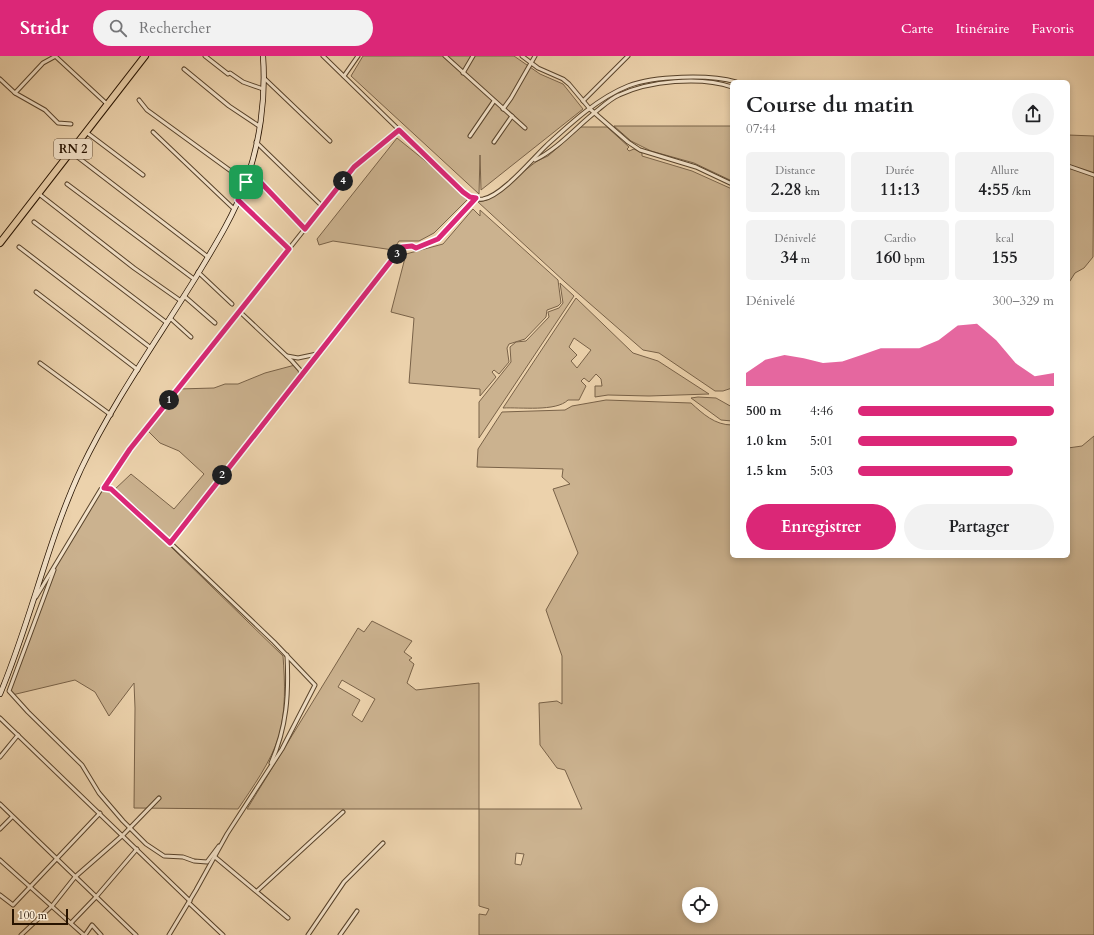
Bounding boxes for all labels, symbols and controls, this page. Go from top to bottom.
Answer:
search box [93,10,373,46]
text: Stridr [20,15,69,41]
icon: search [107,17,129,39]
text: Rechercher [139,18,211,38]
text: Carte [901,19,934,38]
text: Itinéraire [956,19,1010,38]
text: Favoris [1032,19,1074,38]
text: Course du matin [746,90,914,120]
button: share [1012,93,1054,135]
text: 07:44 [746,120,776,138]
road number: RN 2 [54,139,92,159]
text: Distance [775,163,815,178]
text: Durée [886,163,914,178]
text: Allure [990,163,1019,178]
pin [229,165,263,199]
icon: arrive [235,171,257,193]
pin: 4 [333,171,353,191]
text: 4 [340,173,346,188]
text: 2.28 [771,178,802,201]
text: 11:13 [880,178,920,201]
text: 4:55 [978,178,1009,201]
text: km [802,184,820,199]
text: /km [1009,184,1031,199]
text: Dénivelé [775,231,816,246]
text: Cardio [884,231,916,246]
text: kcal [995,231,1014,246]
pin: 3 [387,244,407,264]
text: 3 [394,246,400,261]
text: 34 [780,246,798,269]
text: 160 [875,246,901,269]
text: 155 [992,246,1018,269]
text: m [798,252,810,267]
text: bpm [901,252,925,267]
text: Dénivelé [746,292,795,310]
text: 300–329 m [992,292,1054,310]
pin: 1 [159,390,179,410]
text: 1 [166,392,172,407]
text: 500 m [746,402,781,420]
text: 4:46 [810,402,833,420]
text: 1.0 km [746,432,787,450]
text: 5:01 [810,432,833,450]
text: 1.5 km [746,462,787,480]
text: 5:03 [810,462,833,480]
pin: 2 [212,465,232,485]
text: 2 [219,467,225,482]
button: Enregistrer [746,504,896,550]
button: Partager [904,504,1054,550]
map controls [682,887,718,923]
button: locate [682,887,718,923]
scale bar [12,907,68,926]
text: 100 m [18,908,47,923]

